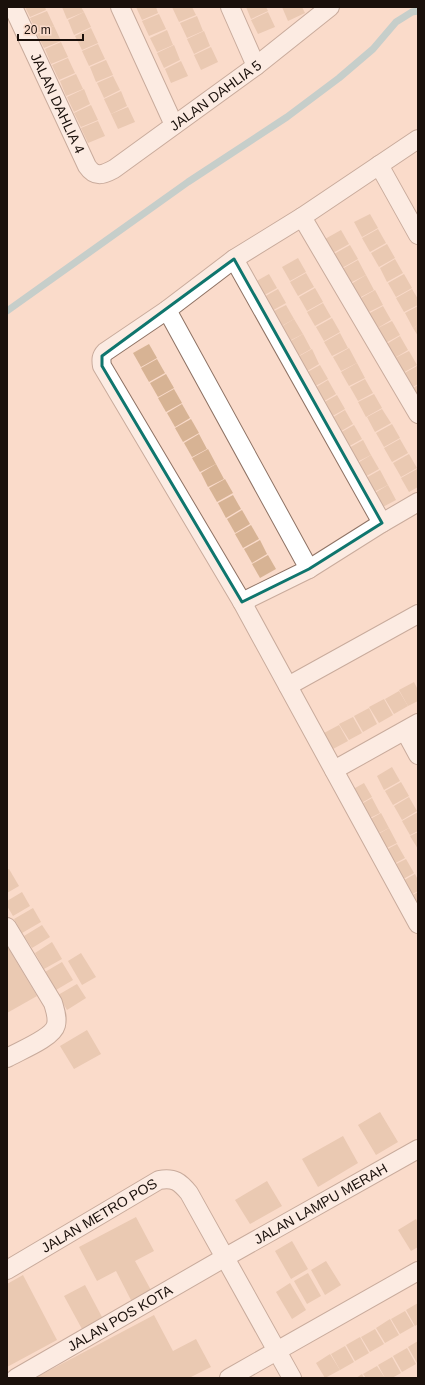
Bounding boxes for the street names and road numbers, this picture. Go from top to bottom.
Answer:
street label: JALAN DAHLIA 4 [27,50,88,156]
street label: JALAN DAHLIA 5 [167,57,265,134]
street label: JALAN LAMPU MERAH [251,1160,390,1247]
street label: JALAN METRO POS [38,1175,160,1256]
street label: JALAN POS KOTA [65,1281,176,1354]

